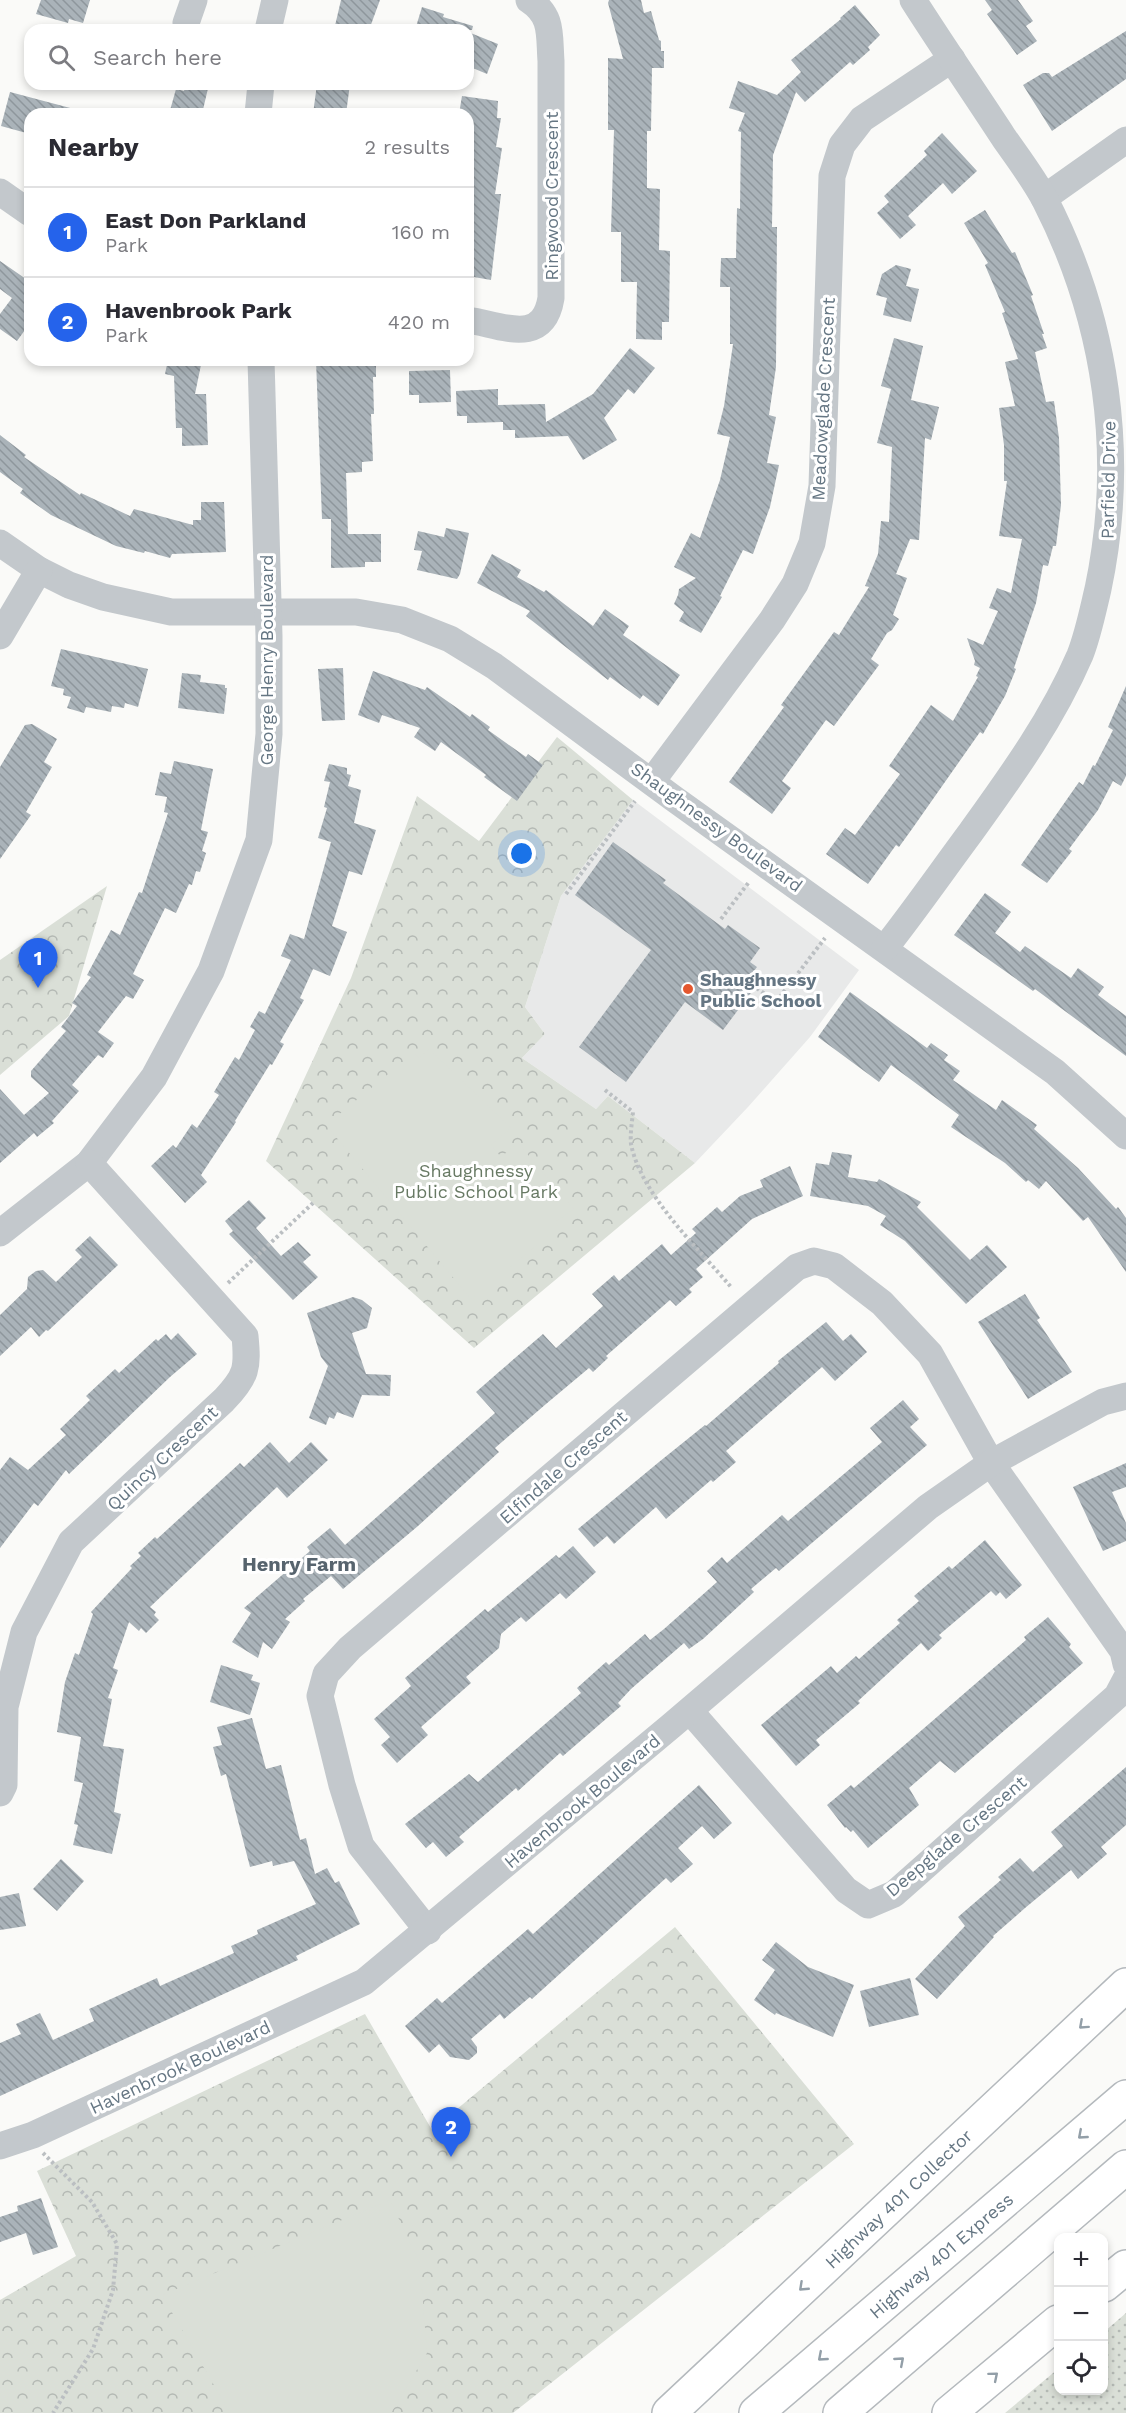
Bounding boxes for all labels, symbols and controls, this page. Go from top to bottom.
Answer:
search box [24,24,474,90]
icon: search [45,41,78,74]
text: Search here [93,45,222,70]
street label: Ringwood Crescent [541,111,562,281]
text: Nearby [48,132,139,162]
text: 2 results [365,135,450,159]
text: East Don Parkland [105,208,306,233]
text: 1 [63,220,72,244]
text: 160 m [392,220,450,244]
text: Park [105,233,148,257]
street label: Meadowglade Crescent [807,296,839,501]
text: Havenbrook Park [105,298,292,323]
text: 2 [62,310,73,334]
text: 420 m [388,310,450,334]
text: Park [105,323,148,347]
street label: Parfield Drive [1096,421,1120,539]
street label: George Henry Boulevard [256,554,277,766]
street label: Shaughnessy Boulevard [627,758,807,896]
your location [507,839,536,868]
pin: 1 [18,938,57,988]
place label: Shaughnessy Public School [700,969,821,1011]
marker: Shaughnessy Public School [681,982,695,996]
park label: Shaughnessy Public School Park [394,1160,558,1202]
street label: Quincy Crescent [102,1401,222,1515]
street label: Elfindale Crescent [495,1406,631,1528]
district label: Henry Farm [242,1552,356,1576]
street label: Havenbrook Boulevard [500,1730,664,1872]
street label: Deepglade Crescent [882,1771,1031,1901]
street label: Havenbrook Boulevard [86,2016,274,2118]
one-way arrow [1079,2018,1089,2029]
pin: 2 [432,2108,470,2157]
street label: Highway 401 Collector [820,2124,976,2272]
one-way arrow [1078,2127,1089,2138]
street label: Highway 401 Express [865,2188,1017,2322]
map controls [1054,2233,1108,2395]
button: + [1054,2233,1108,2287]
one-way arrow [799,2280,810,2291]
button: − [1054,2287,1108,2341]
button: locate [1054,2341,1108,2395]
one-way arrow [818,2350,829,2361]
one-way arrow [893,2357,904,2368]
one-way arrow [987,2372,998,2383]

